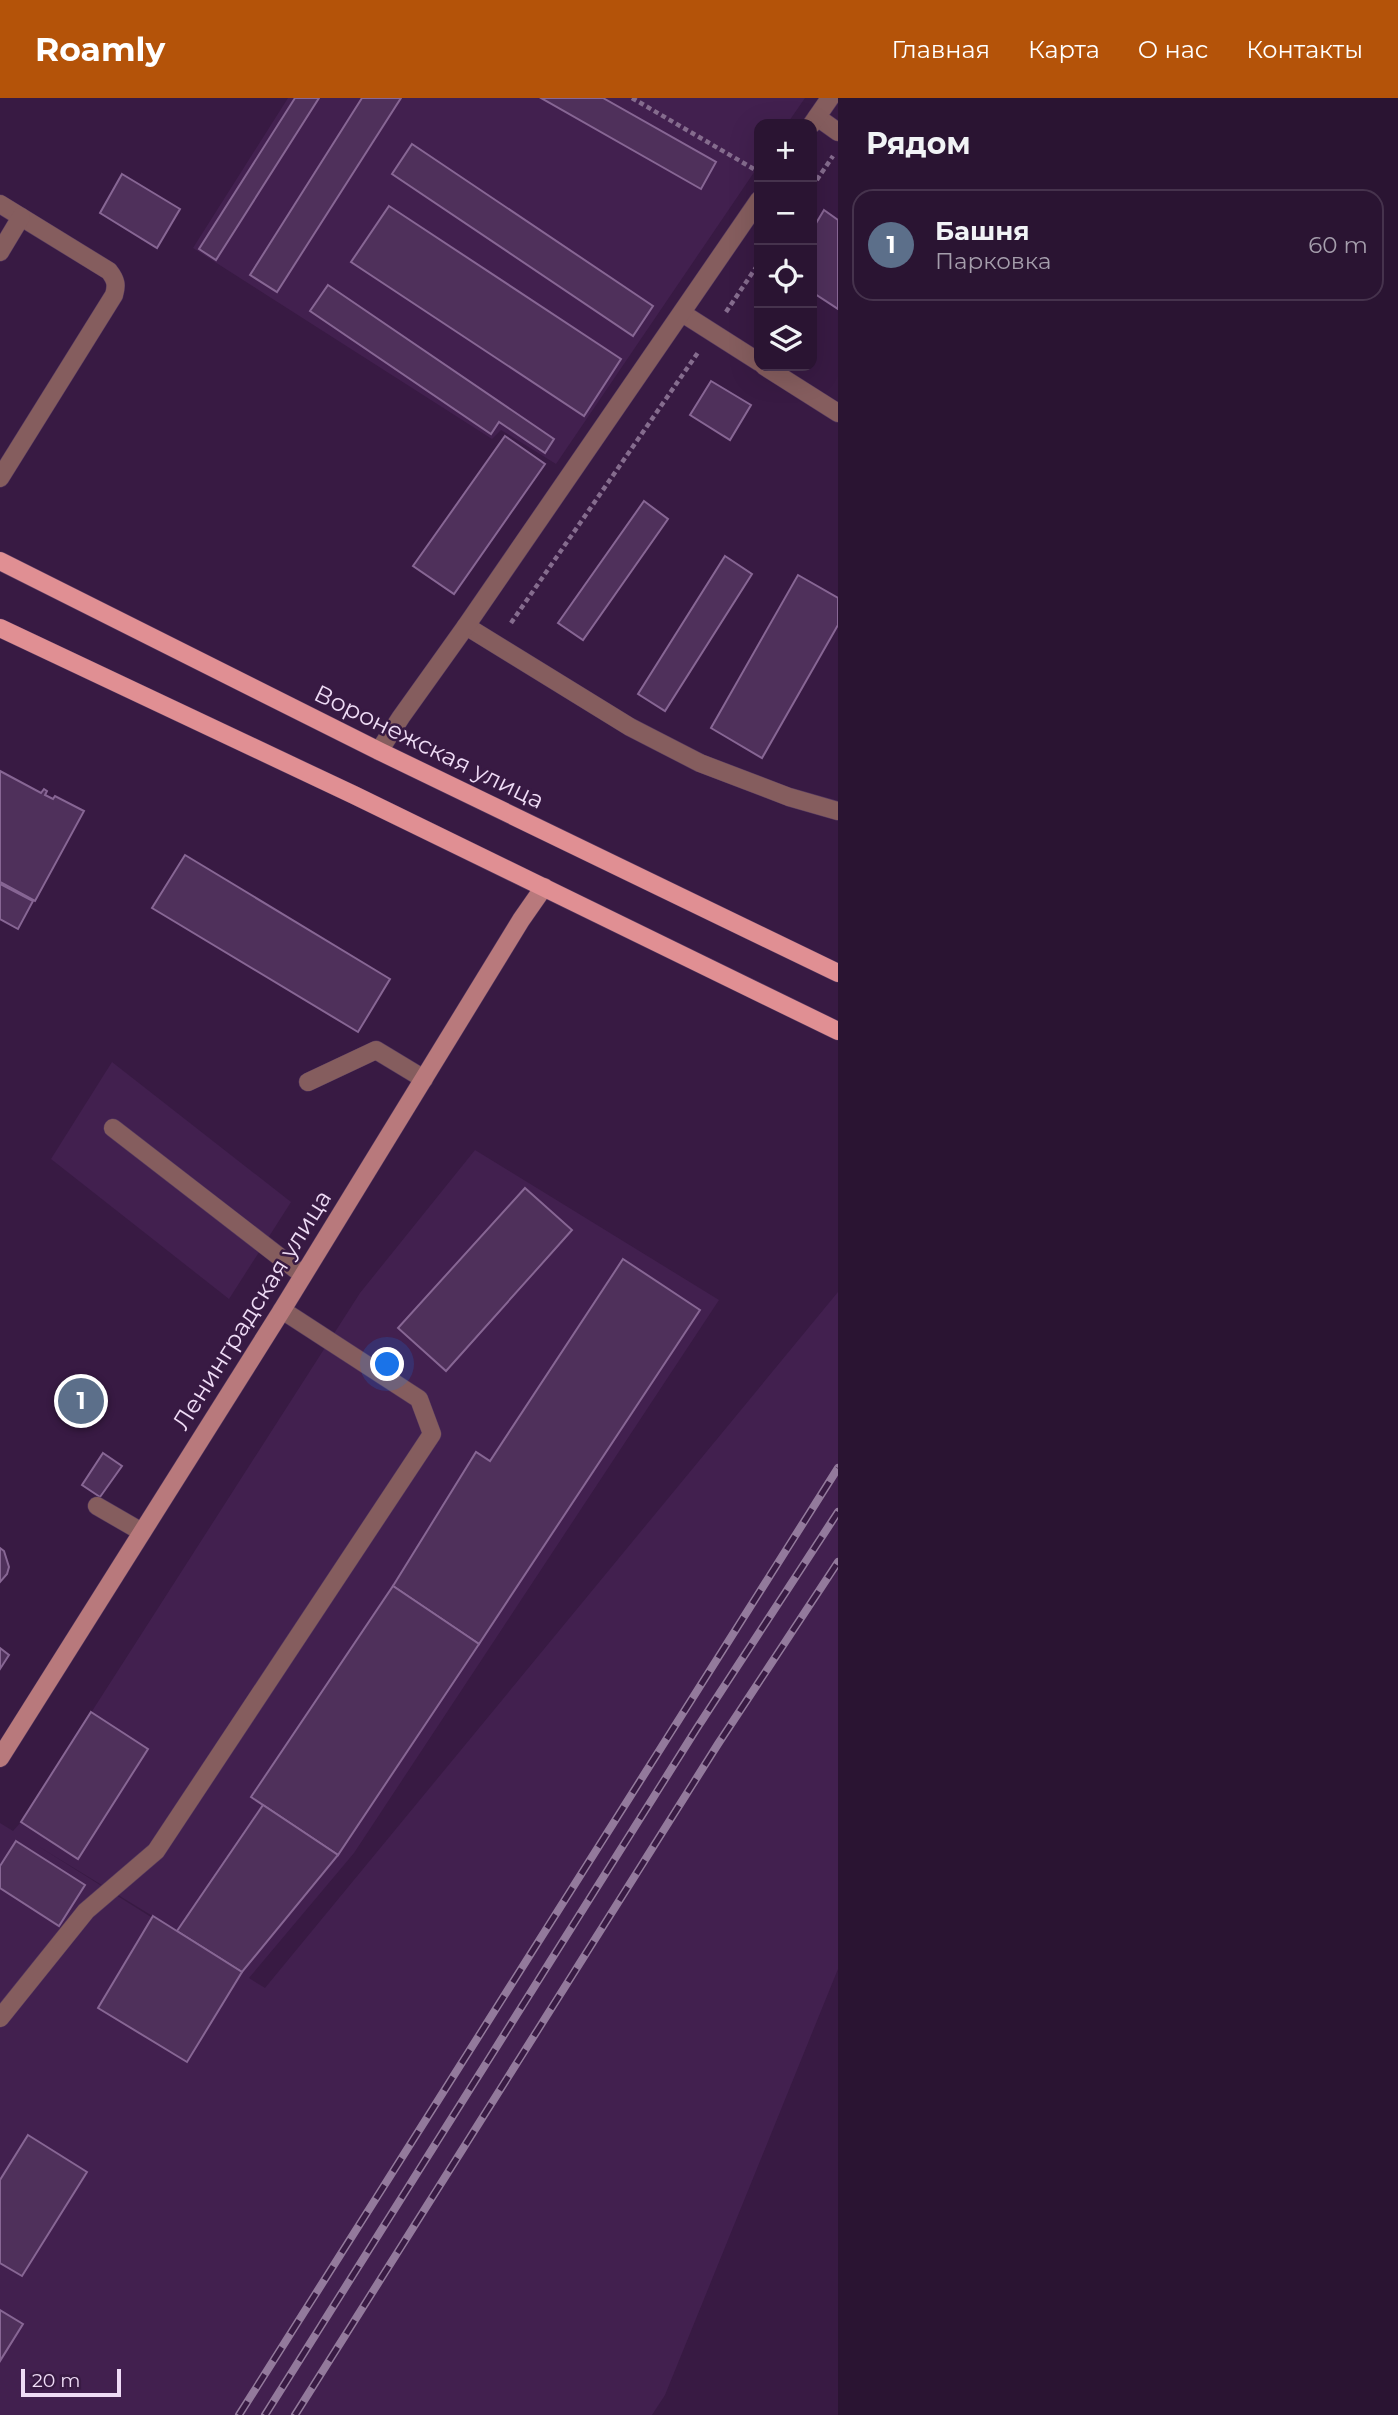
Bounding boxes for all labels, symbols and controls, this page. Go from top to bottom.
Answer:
text: Roamly [35,29,165,69]
text: Главная [892,35,990,64]
text: Карта [1028,35,1100,64]
text: О нас [1138,35,1208,64]
text: Контакты [1246,35,1363,64]
map controls [754,119,817,371]
button: + [754,119,817,182]
text: Рядом [866,125,971,162]
button: − [754,182,817,245]
text: Башня [935,215,1030,247]
text: 1 [886,231,896,259]
text: 60 m [1308,231,1368,259]
button: locate [754,245,817,308]
text: Парковка [935,247,1051,275]
button: layers [754,308,817,371]
street label: Воронежская улица [310,678,549,815]
street label: Ленинградская улица [166,1185,337,1435]
your location [370,1347,404,1381]
pin: 1 [58,1375,104,1427]
scale bar [21,2366,121,2398]
text: 20 m [32,2369,80,2392]

